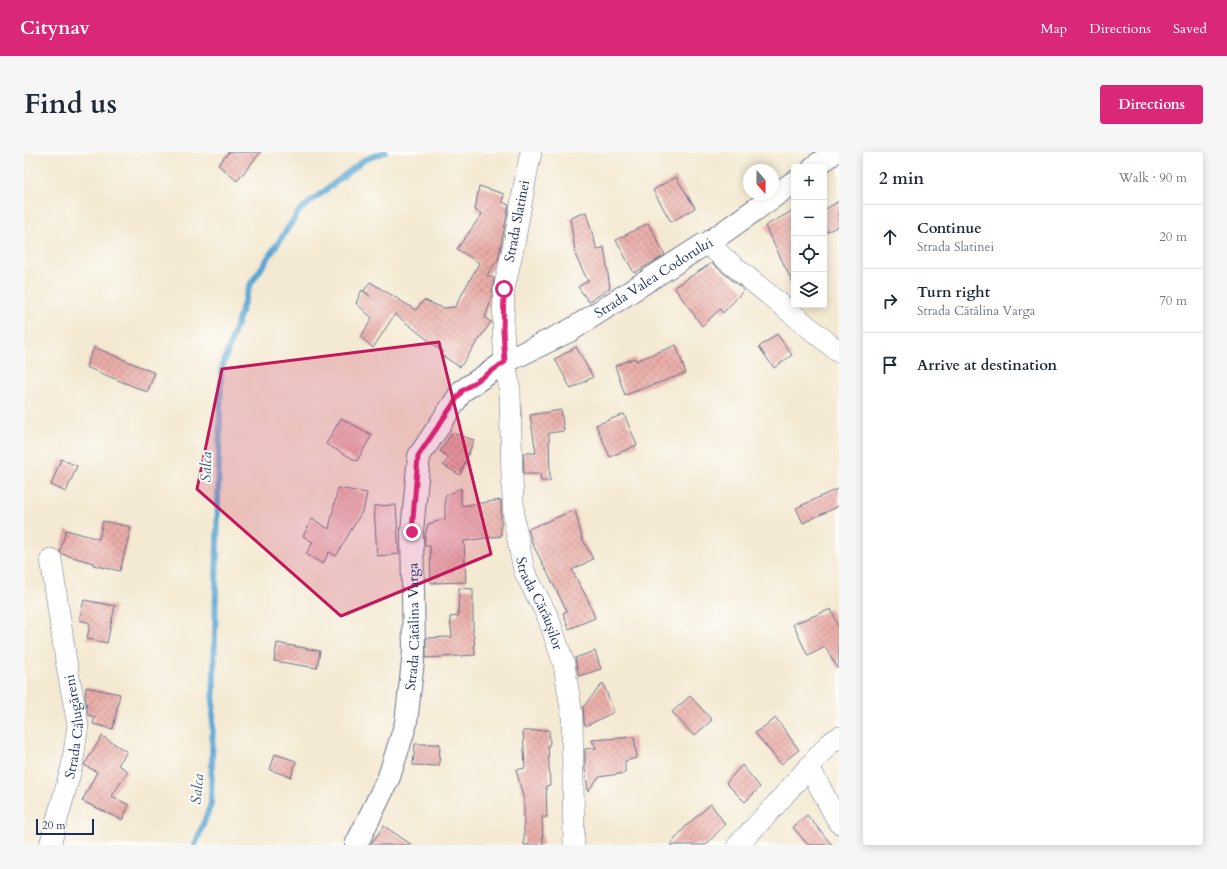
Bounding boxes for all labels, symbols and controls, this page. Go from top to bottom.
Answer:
text: Citynav [20,15,90,41]
text: Map [1041,19,1067,38]
text: Directions [1089,19,1151,38]
text: Saved [1173,19,1207,38]
text: Find us [24,85,117,123]
button: Directions [1100,85,1203,124]
north arrow [743,164,779,200]
map controls [791,164,827,308]
button: + [791,164,827,200]
text: 2 min [879,167,924,190]
text: Walk · 90 m [1119,169,1187,187]
street label: Strada Slatinei [500,178,534,264]
button: − [791,200,827,236]
text: Continue [917,218,982,238]
icon: ahead [879,226,901,248]
text: 20 m [1159,228,1187,246]
street label: Strada Valea Codorului [590,233,717,322]
button: locate [791,236,827,272]
text: Strada Slatinei [917,238,994,256]
button: layers [791,272,827,308]
route start [495,280,513,298]
text: Turn right [917,282,990,302]
icon: right [879,290,901,312]
text: 70 m [1159,292,1187,310]
text: Strada Cătălina Varga [917,302,1035,320]
icon: arrive [879,354,901,376]
text: Arrive at destination [917,355,1057,375]
water label: Salca [196,451,216,483]
route end [403,523,421,541]
street label: Strada Cărăușilor [512,555,568,653]
street label: Strada Cătălina Varga [400,563,424,691]
street label: Strada Călugăreni [59,673,88,781]
water label: Salca [186,773,208,805]
scale bar [36,817,94,836]
text: 20 m [42,818,66,833]

